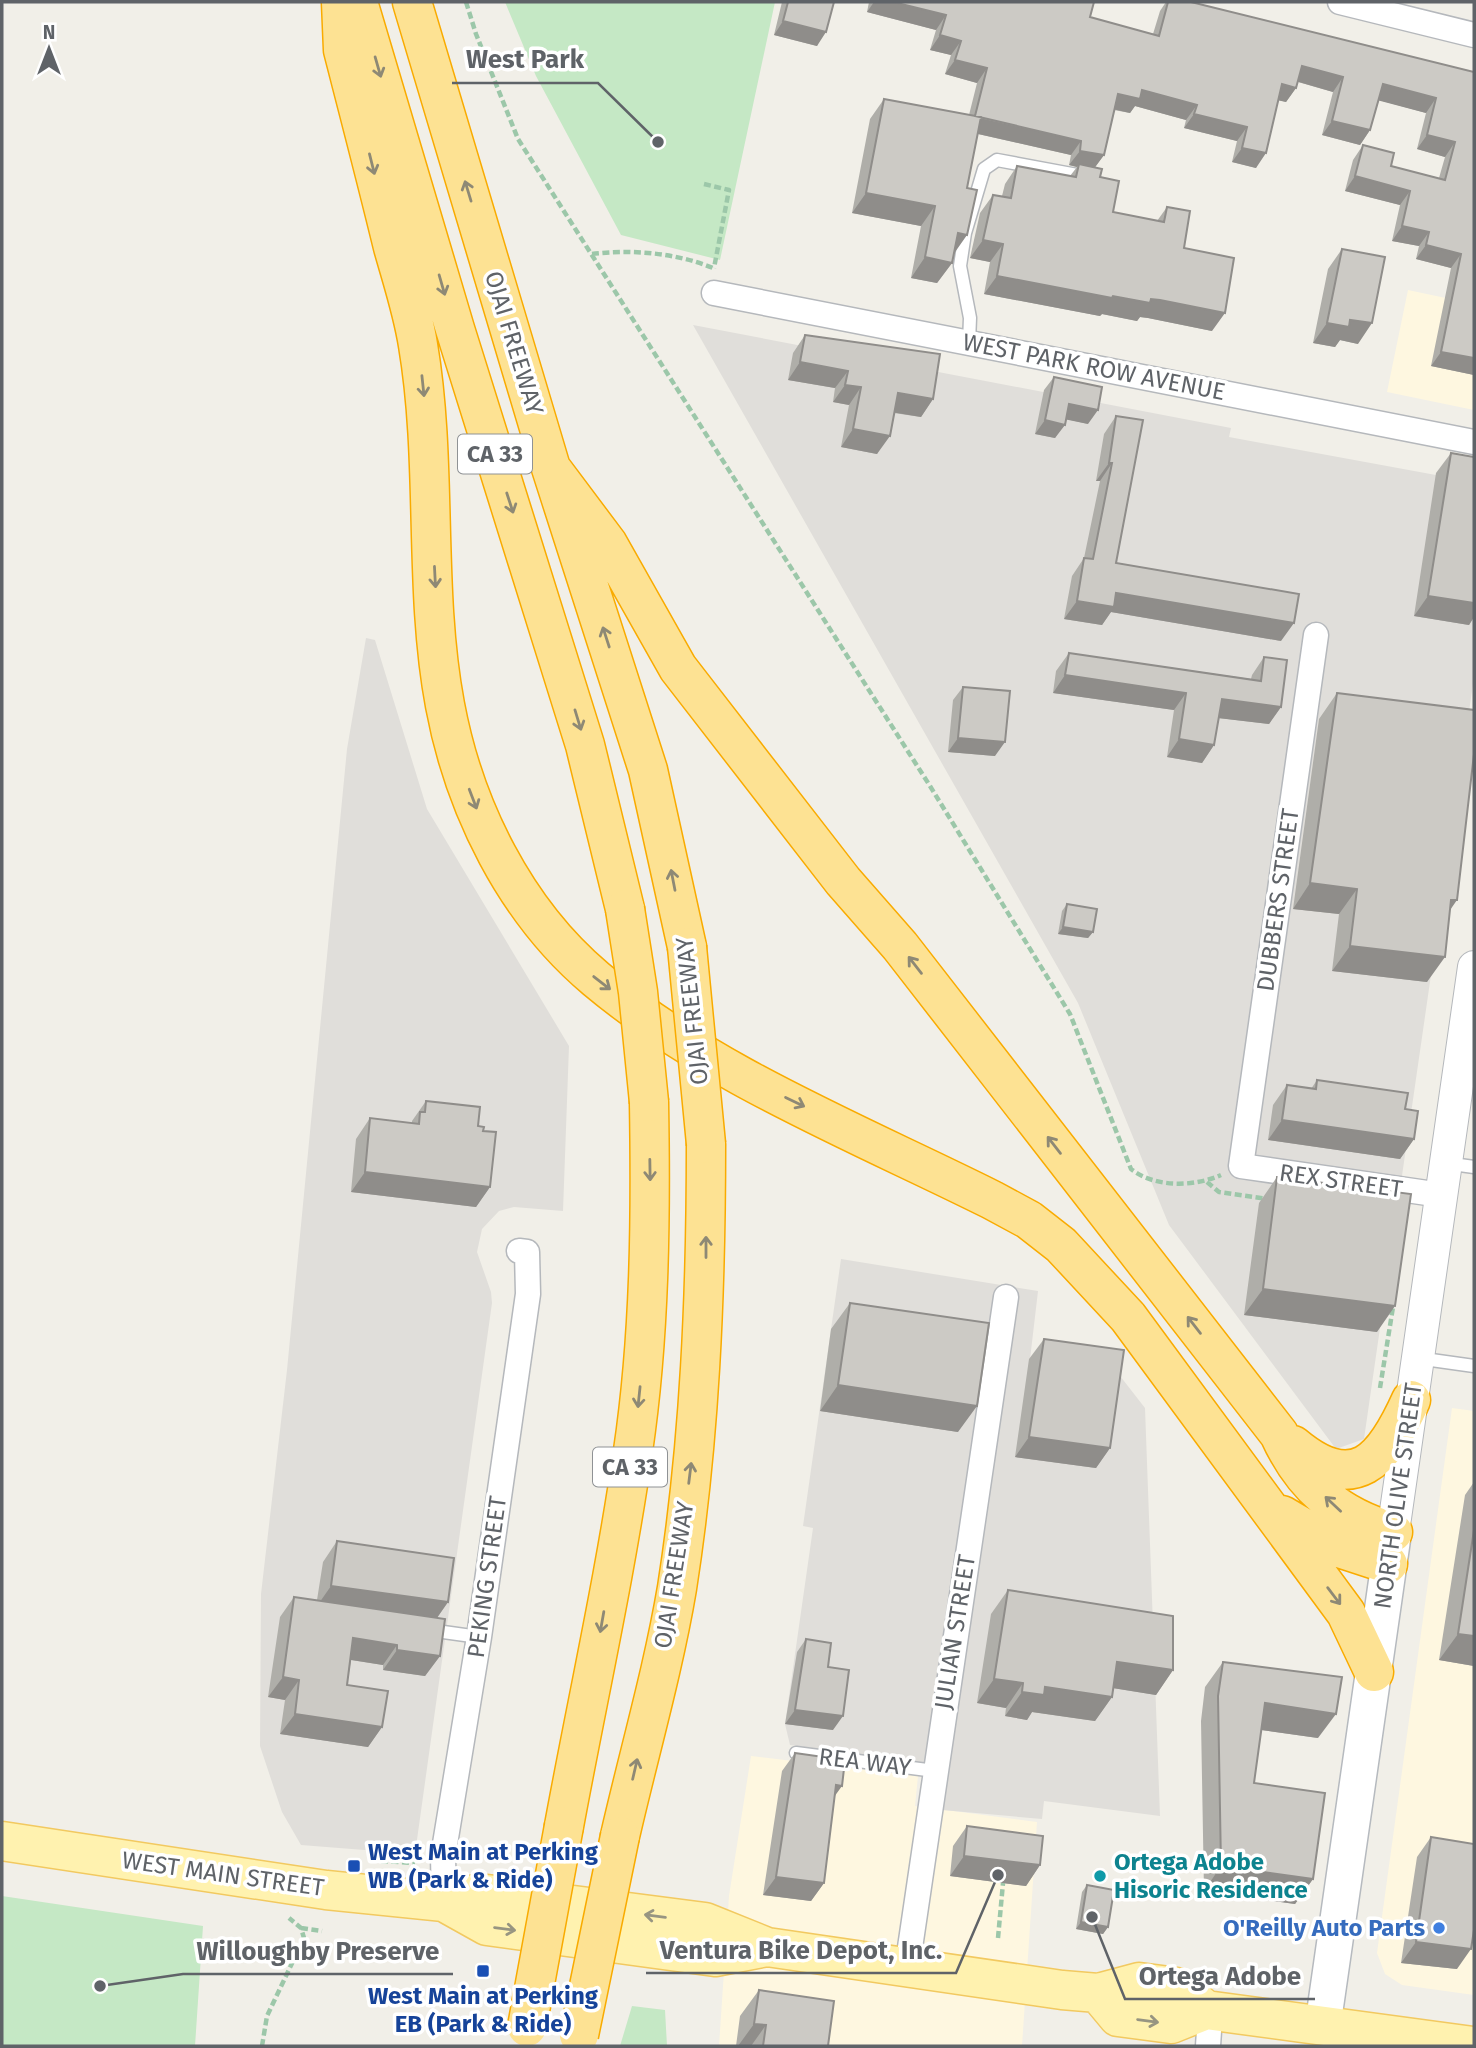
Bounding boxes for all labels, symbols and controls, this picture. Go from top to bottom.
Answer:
north arrow [14,14,84,84]
text: N [43,21,55,44]
callout: West Park [452,36,598,83]
text: West Park [466,44,585,75]
one-way arrow [372,56,385,78]
one-way arrow [366,152,379,175]
one-way arrow [461,181,474,203]
street label: OJAI FREEWAY [479,268,549,419]
one-way arrow [437,274,450,296]
street label: WEST PARK ROW AVENUE [960,328,1228,406]
one-way arrow [417,374,430,397]
road number: CA 33 [458,435,532,474]
one-way arrow [505,491,517,513]
one-way arrow [428,565,441,588]
one-way arrow [598,627,611,649]
one-way arrow [572,708,585,730]
one-way arrow [468,788,481,810]
street label: DUBBERS STREET [1251,806,1305,993]
one-way arrow [666,869,680,892]
street label: OJAI FREEWAY [670,935,714,1086]
one-way arrow [907,957,922,975]
one-way arrow [592,976,611,991]
one-way arrow [784,1095,805,1109]
one-way arrow [1047,1136,1062,1155]
one-way arrow [643,1158,657,1181]
street label: REX STREET [1278,1158,1405,1204]
one-way arrow [699,1235,713,1258]
one-way arrow [1186,1316,1201,1334]
street label: NORTH OLIVE STREET [1368,1381,1428,1611]
one-way arrow [632,1385,645,1408]
road number: CA 33 [593,1448,667,1486]
one-way arrow [684,1463,697,1485]
street label: PEKING STREET [462,1494,512,1660]
one-way arrow [1324,1495,1341,1512]
street label: OJAI FREEWAY [649,1499,700,1651]
street label: JULIAN STREET [929,1552,981,1711]
one-way arrow [1326,1586,1341,1605]
one-way arrow [594,1610,608,1633]
street label: REA WAY [817,1742,914,1782]
one-way arrow [629,1758,643,1781]
place label: West Main at Perking WB (Park & Ride) [368,1838,599,1894]
street label: WEST MAIN STREET [120,1846,326,1902]
place label: Ortega Adobe Hisoric Residence [1114,1848,1308,1904]
marker: West Main at Perking WB (Park & Ride) [346,1858,362,1874]
marker: Ortega Adobe Hisoric Residence [1092,1868,1108,1884]
one-way arrow [644,1909,666,1922]
place label: O'Reilly Auto Parts [1223,1914,1425,1942]
marker: O'Reilly Auto Parts [1431,1920,1447,1936]
one-way arrow [494,1922,516,1935]
callout: Ventura Bike Depot, Inc. [646,1926,956,1973]
callout: Willoughby Preserve [183,1927,453,1974]
text: Ventura Bike Depot, Inc. [659,1935,942,1966]
text: Willoughby Preserve [197,1936,439,1967]
callout: Ortega Adobe [1125,1952,1315,1999]
text: Ortega Adobe [1139,1961,1301,1992]
marker: West Main at Perking EB (Park & Ride) [475,1963,491,1979]
place label: West Main at Perking EB (Park & Ride) [368,1982,599,2038]
one-way arrow [1136,2015,1159,2028]

